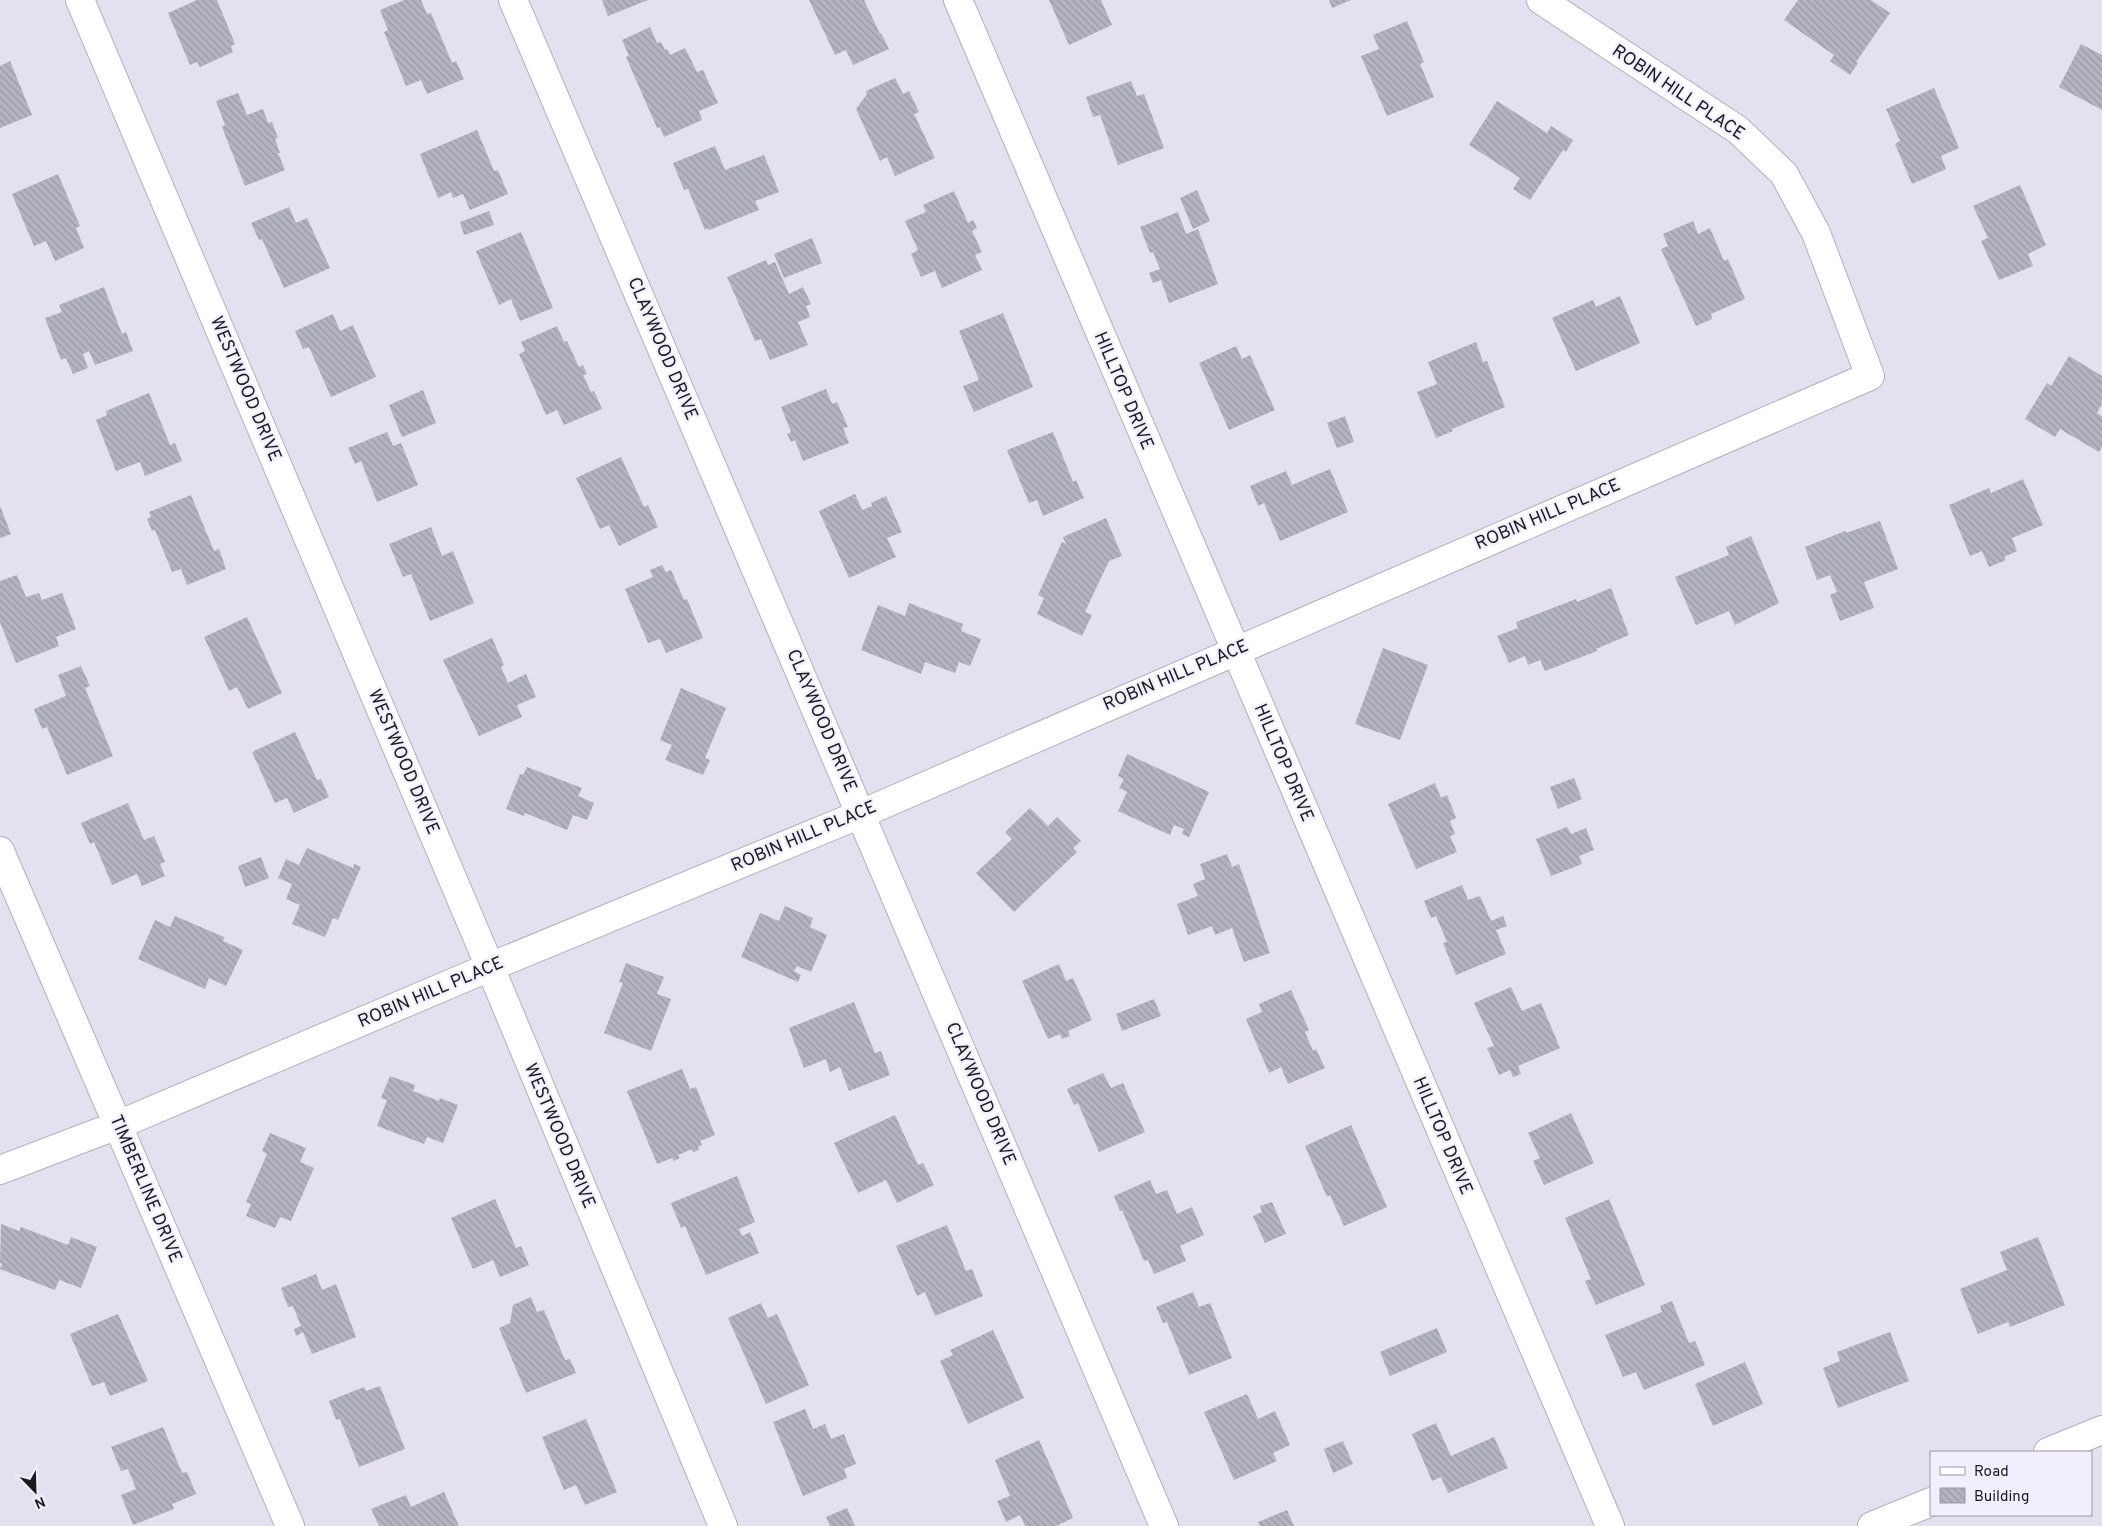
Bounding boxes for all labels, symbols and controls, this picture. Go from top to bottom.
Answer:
street label: ROBIN HILL PLACE [1607,40,1749,146]
street label: CLAYWOOD DRIVE [621,274,703,424]
street label: WESTWOOD DRIVE [204,313,286,465]
street label: HILLTOP DRIVE [1088,329,1158,453]
street label: ROBIN HILL PLACE [1472,474,1624,556]
street label: ROBIN HILL PLACE [1100,635,1252,717]
street label: CLAYWOOD DRIVE [780,646,862,796]
street label: WESTWOOD DRIVE [362,686,444,838]
street label: HILLTOP DRIVE [1248,701,1318,825]
street label: ROBIN HILL PLACE [728,796,880,878]
street label: ROBIN HILL PLACE [355,952,507,1034]
street label: CLAYWOOD DRIVE [939,1019,1021,1169]
street label: WESTWOOD DRIVE [518,1060,600,1212]
street label: HILLTOP DRIVE [1407,1074,1477,1198]
street label: TIMBERLINE DRIVE [103,1112,187,1266]
legend [1930,1451,2092,1516]
text: Road [1974,1463,2009,1482]
north arrow [10,1466,60,1516]
text: Building [1974,1488,2029,1507]
text: N [32,1492,47,1511]

